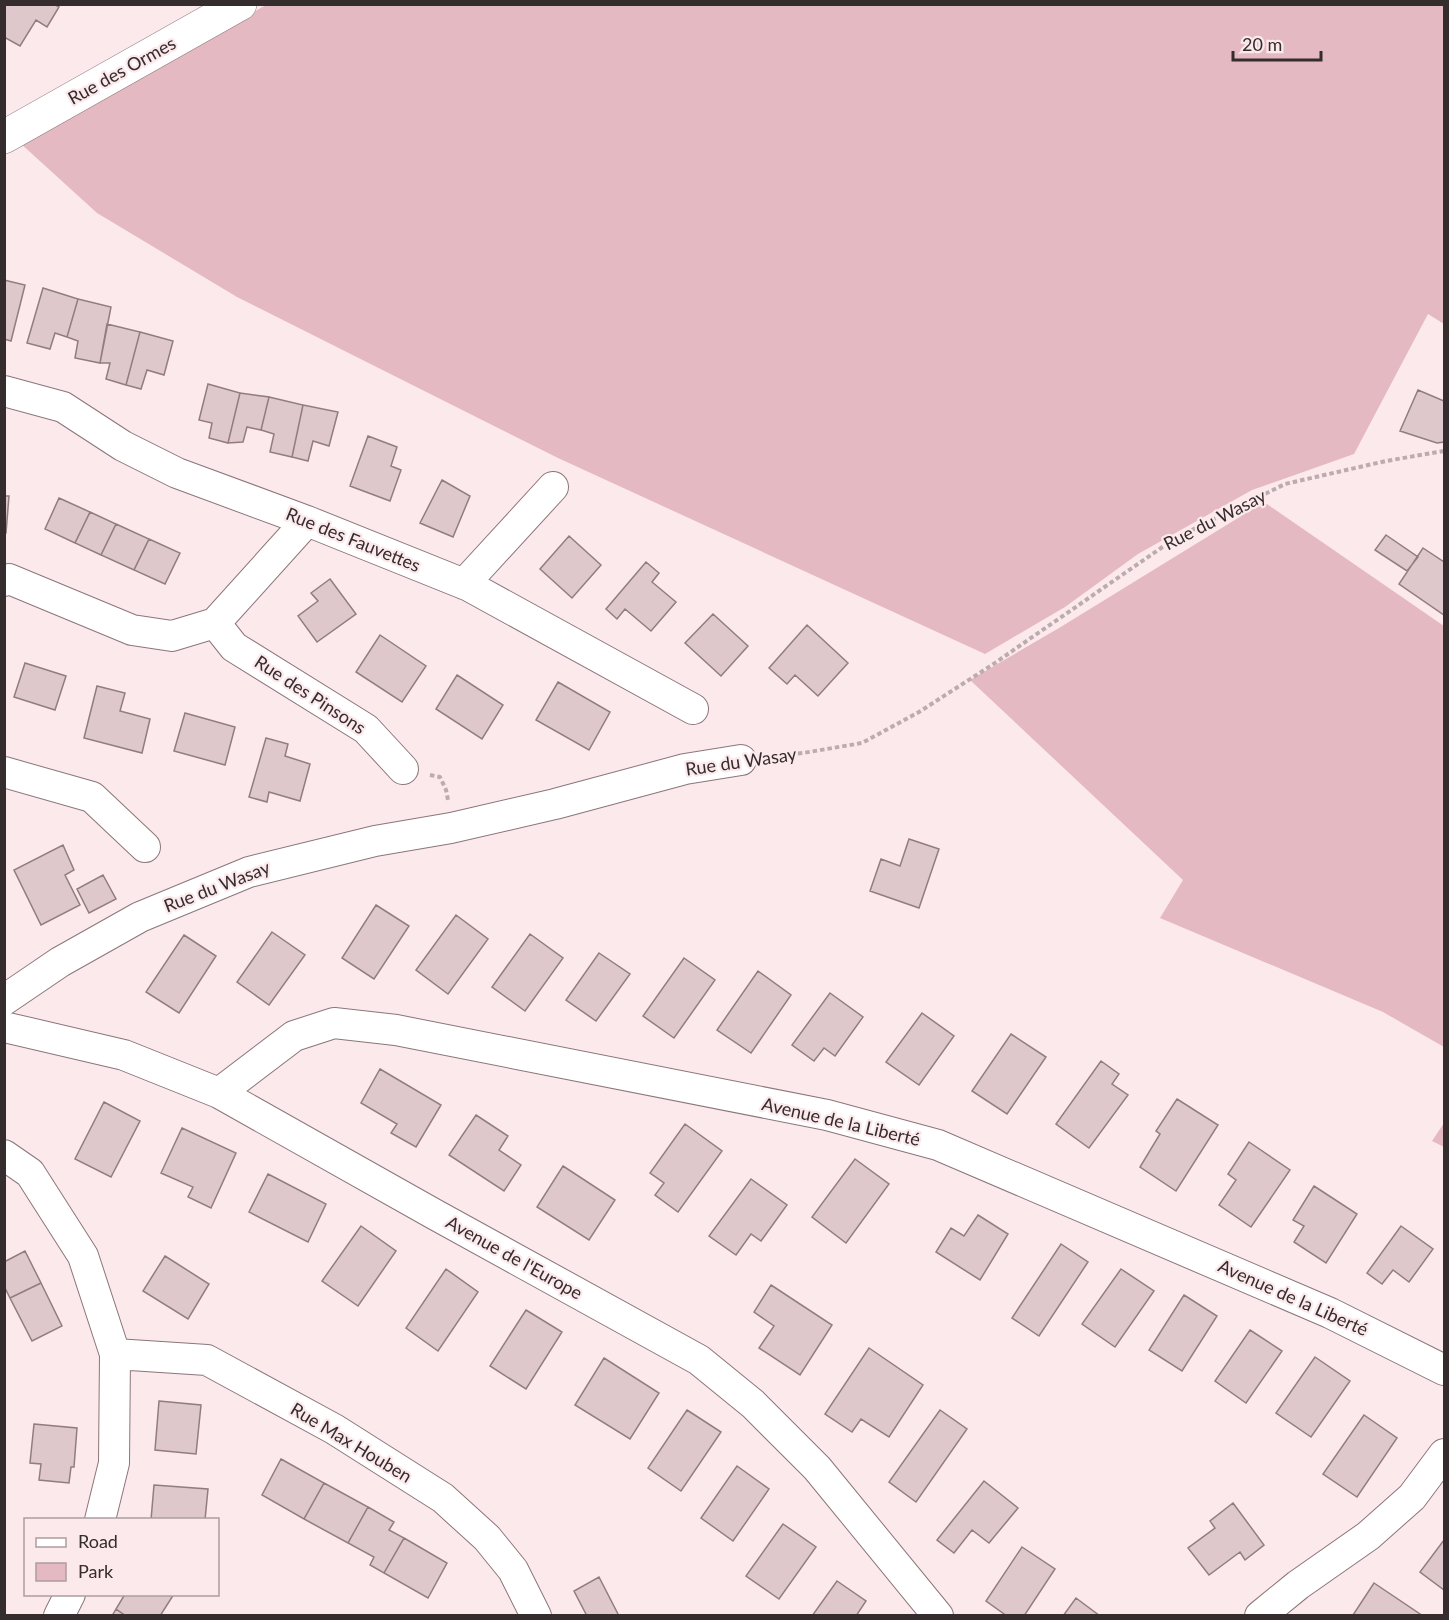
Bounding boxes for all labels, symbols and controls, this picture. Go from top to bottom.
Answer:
scale bar [1233,24,1322,62]
street label: Rue des Ormes [64,31,179,109]
text: 20 m [1242,33,1282,55]
street label: Rue du Wasay [1160,484,1270,554]
street label: Rue des Fauvettes [283,502,424,576]
street label: Rue des Pinsons [251,650,370,738]
street label: Rue du Wasay [684,742,799,780]
street label: Rue du Wasay [160,855,273,916]
street label: Avenue de la Liberté [760,1092,923,1150]
street label: Avenue de l'Europe [443,1211,586,1304]
street label: Avenue de la Liberté [1215,1254,1372,1340]
street label: Rue Max Houben [287,1397,416,1487]
legend [24,1518,219,1596]
text: Road [78,1530,118,1552]
text: Park [78,1560,114,1582]

